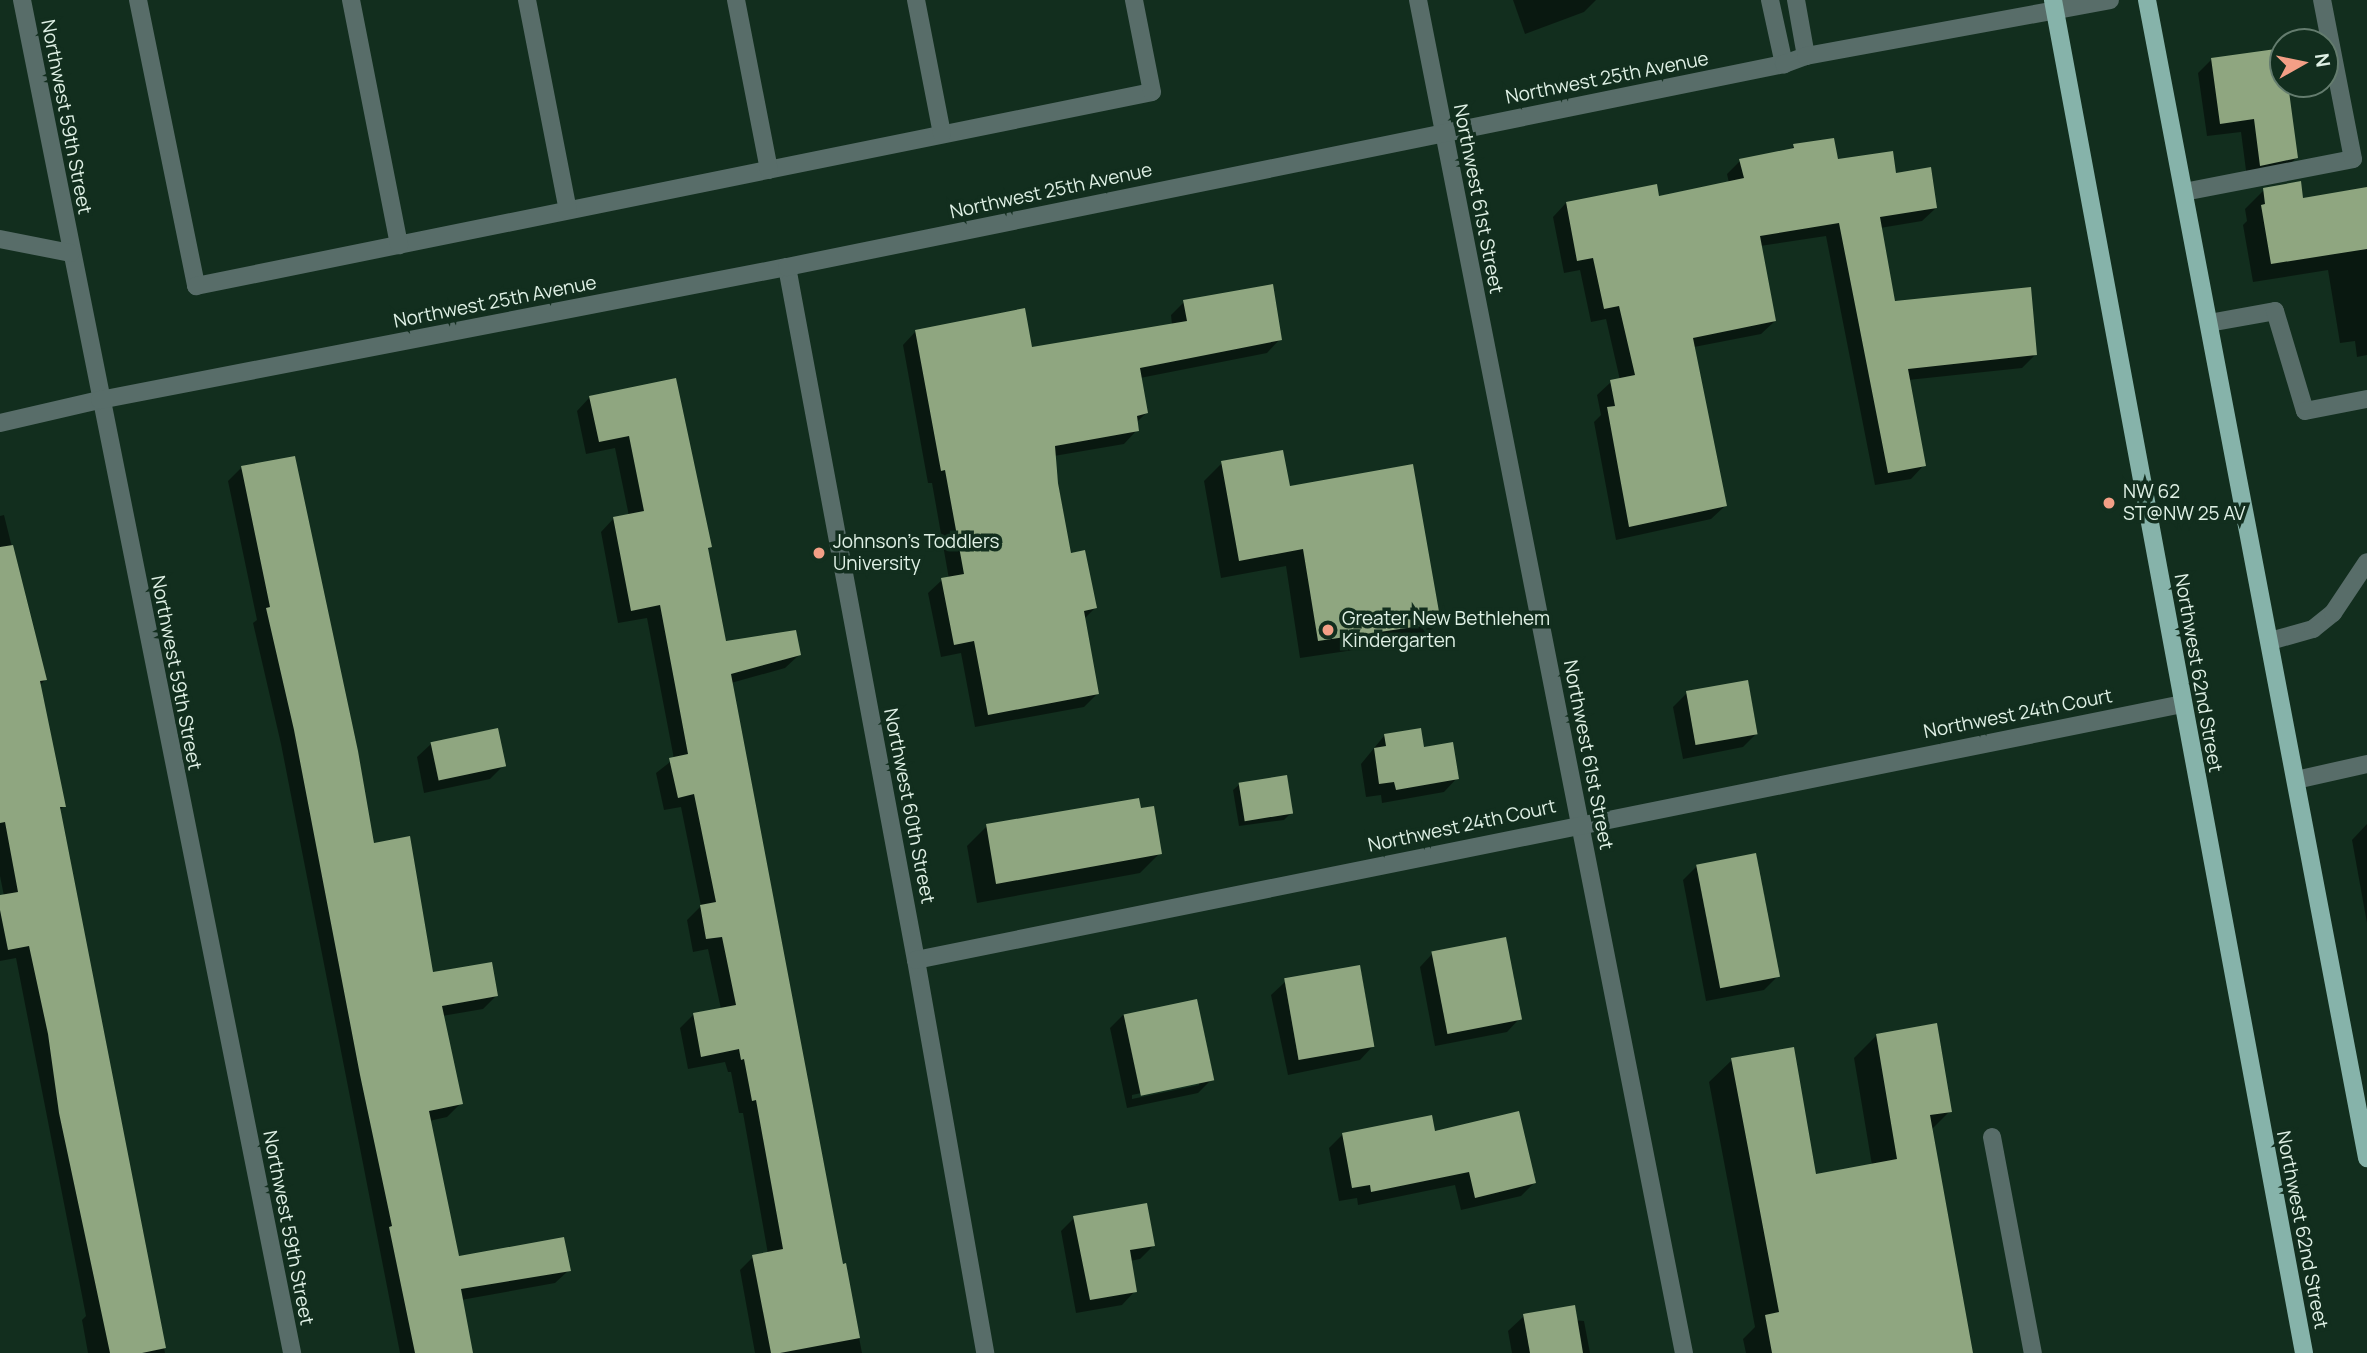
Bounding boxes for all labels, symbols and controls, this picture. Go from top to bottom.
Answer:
street label: Northwest 59th Street [36,18,96,216]
north arrow [2269,28,2339,98]
street label: Northwest 25th Avenue [1504,47,1710,109]
text: N [2309,51,2337,69]
street label: Northwest 61st Street [1448,102,1508,296]
street label: Northwest 25th Avenue [948,158,1154,224]
street label: Northwest 25th Avenue [392,271,598,333]
place label: NW 62 ST@NW 25 AV [2123,481,2246,525]
marker: NW 62 ST@NW 25 AV [2101,495,2117,511]
place label: Johnson's Toddlers University [833,531,999,575]
marker: Johnson's Toddlers University [811,545,827,561]
street label: Northwest 62nd Street [2169,572,2227,774]
street label: Northwest 59th Street [146,574,206,772]
place label: Greater New Bethlehem Kindergarten [1342,608,1550,652]
marker: Greater New Bethlehem Kindergarten [1320,622,1336,638]
street label: Northwest 61st Street [1558,658,1618,852]
street label: Northwest 24th Court [1922,685,2114,743]
street label: Northwest 60th Street [879,706,939,906]
street label: Northwest 24th Court [1366,795,1558,857]
street label: Northwest 59th Street [258,1129,318,1327]
street label: Northwest 62nd Street [2272,1129,2332,1331]

